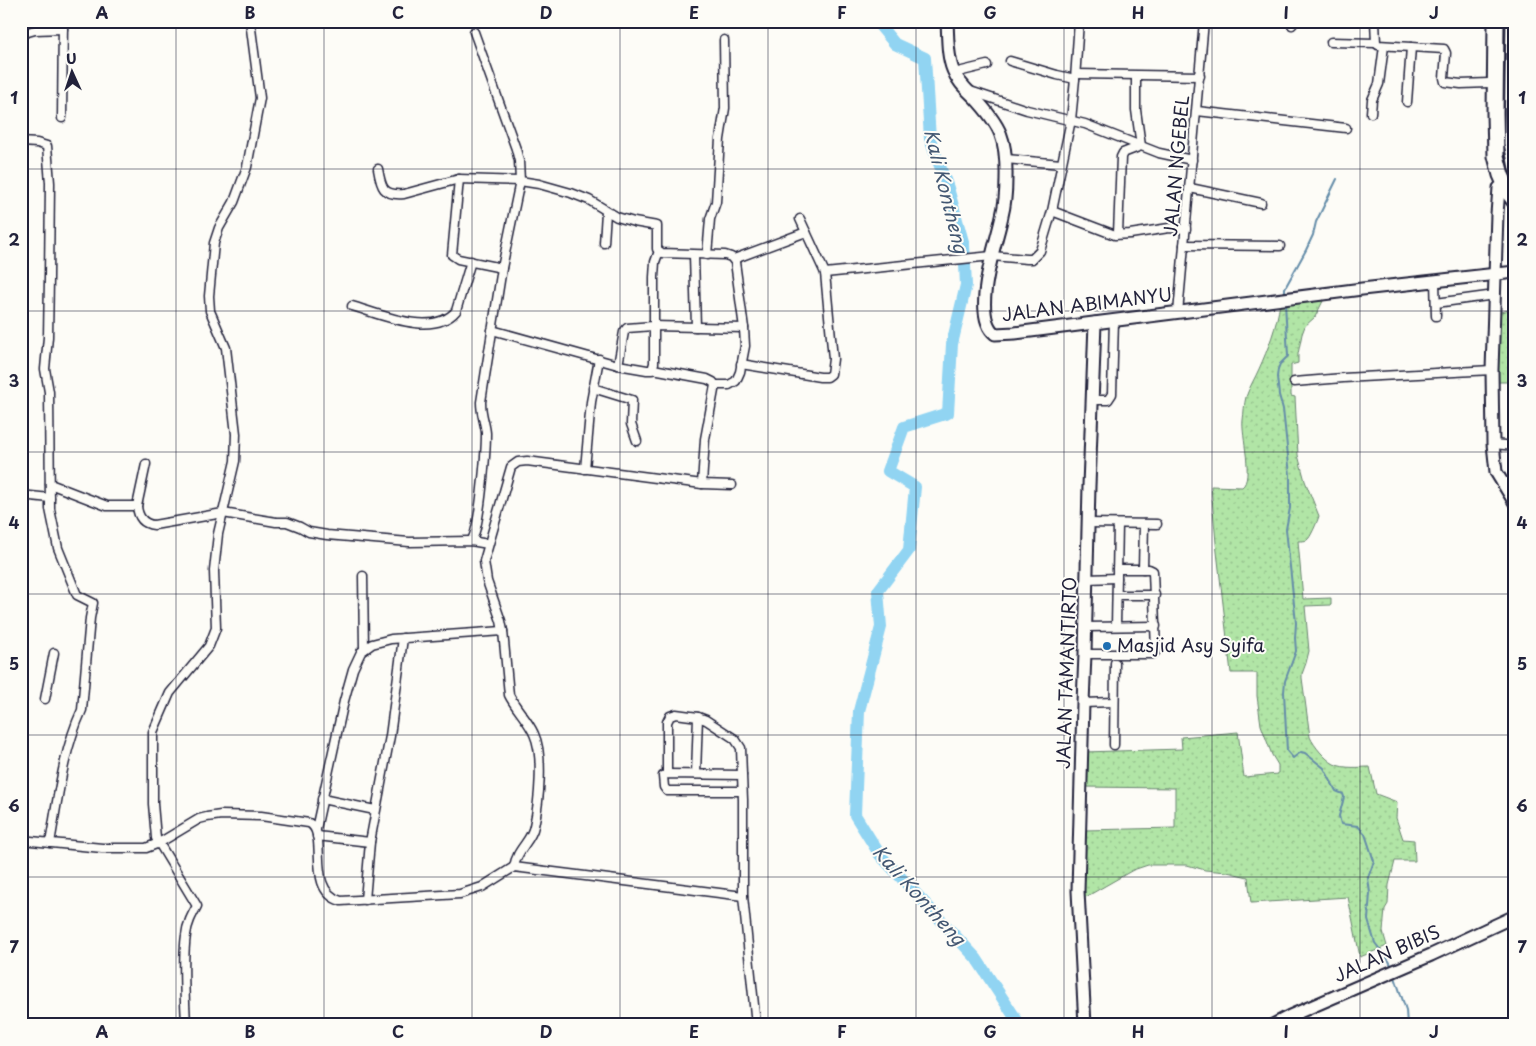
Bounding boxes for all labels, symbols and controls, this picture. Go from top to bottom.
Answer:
text: A [96,0,109,24]
text: B [245,0,256,24]
text: C [392,0,404,24]
text: D [540,0,552,24]
text: E [689,0,699,24]
text: F [837,0,847,24]
text: G [983,0,997,24]
text: H [1132,0,1144,24]
text: I [1283,0,1289,24]
text: J [1429,0,1439,24]
north arrow [48,48,98,98]
text: U [65,48,77,69]
text: 1 [10,85,18,109]
text: 1 [1518,85,1526,109]
street label: JALAN NGEBEL [1156,94,1195,238]
water label: Kali Kontheng [918,126,976,257]
text: 2 [8,227,20,251]
text: 2 [1516,227,1528,251]
street label: JALAN ABIMANYU [1000,280,1173,327]
text: 3 [9,368,19,392]
text: 3 [1517,368,1527,392]
text: 4 [9,510,20,534]
text: 4 [1517,510,1528,534]
street label: JALAN TAMANTIRTO [1049,576,1082,770]
place label: Masjid Asy Syifa [1117,631,1265,658]
marker: Masjid Asy Syifa [1101,640,1113,652]
text: 5 [9,651,19,675]
text: 5 [1517,651,1527,675]
text: 6 [8,793,20,817]
text: 6 [1516,793,1528,817]
water label: Kali Kontheng [867,838,973,952]
street label: JALAN BIBIS [1329,917,1444,988]
text: 7 [9,934,19,958]
text: 7 [1517,934,1527,958]
text: A [96,1019,109,1043]
text: B [245,1019,256,1043]
text: C [392,1019,404,1043]
text: D [540,1019,552,1043]
text: E [689,1019,699,1043]
text: F [837,1019,847,1043]
text: G [983,1019,997,1043]
text: H [1132,1019,1144,1043]
text: I [1283,1019,1289,1043]
text: J [1429,1019,1439,1043]

